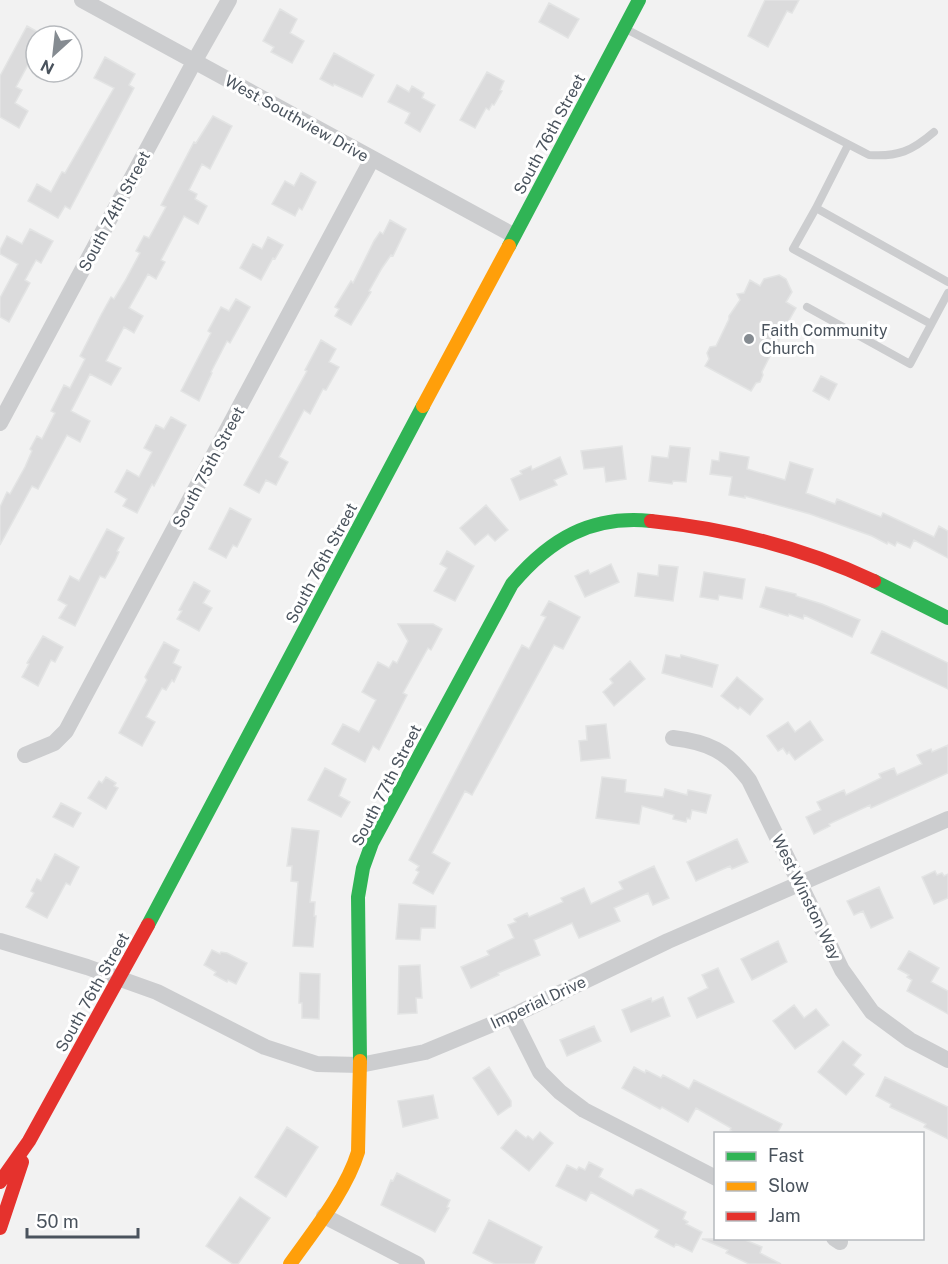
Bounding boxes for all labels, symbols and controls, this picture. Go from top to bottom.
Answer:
north arrow [24,24,84,84]
text: N [38,56,57,78]
street label: West Southview Drive [222,71,372,166]
street label: South 76th Street [510,71,589,198]
street label: South 74th Street [75,148,154,275]
place label: Faith Community Church [761,321,888,358]
marker: Faith Community Church [742,332,756,346]
street label: South 75th Street [169,403,248,531]
street label: South 76th Street [282,500,361,627]
street label: South 77th Street [348,721,425,849]
street label: West Winston Way [768,831,845,963]
street label: South 76th Street [52,929,133,1055]
street label: Imperial Drive [488,972,589,1033]
legend [714,1132,924,1240]
text: Fast [768,1145,804,1166]
text: Slow [768,1175,809,1196]
scale bar [27,1201,138,1239]
text: Jam [768,1205,801,1226]
text: 50 m [36,1211,79,1232]

